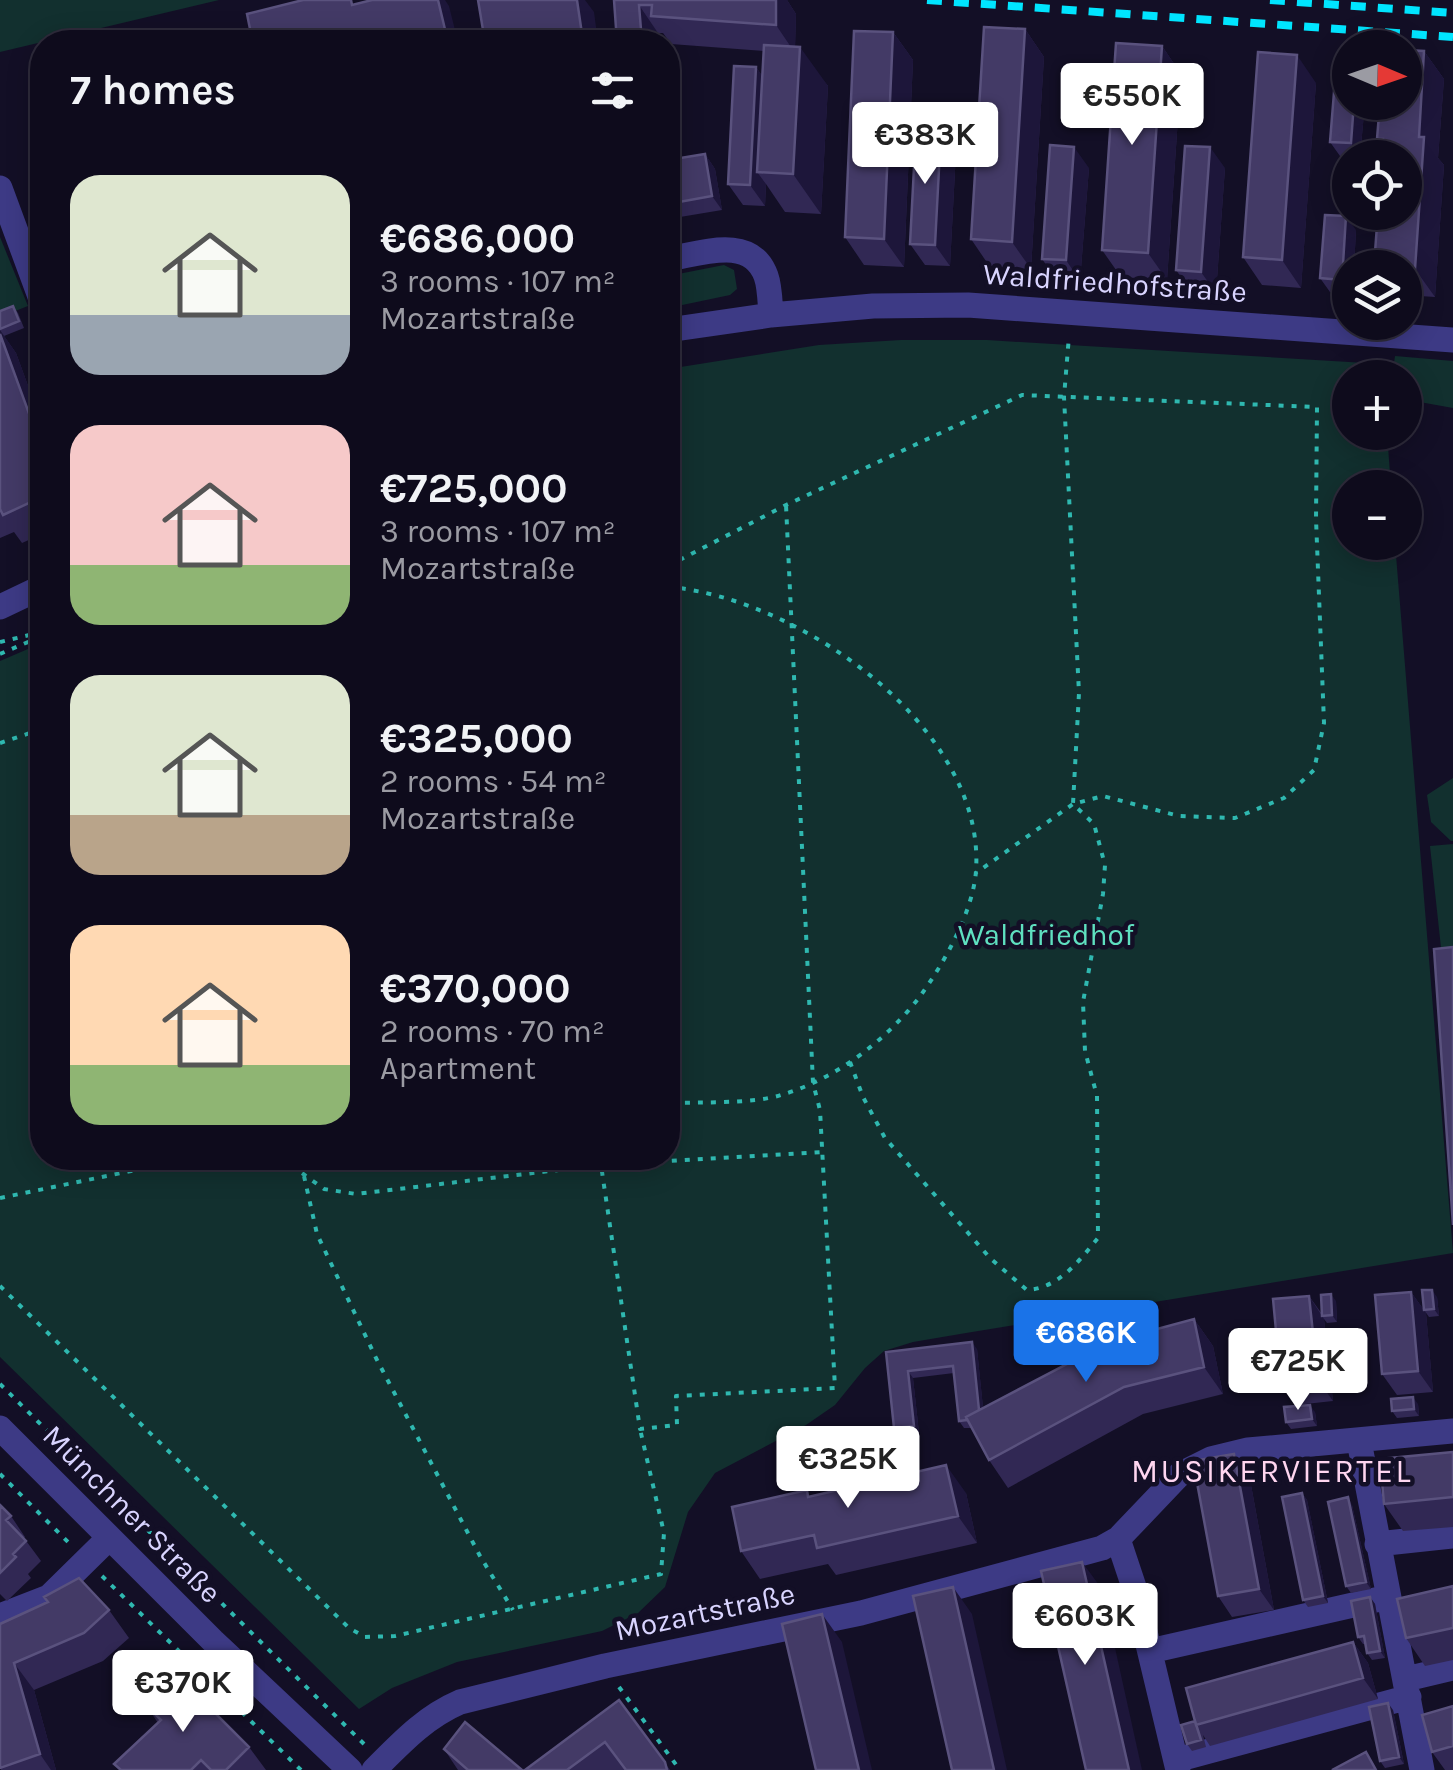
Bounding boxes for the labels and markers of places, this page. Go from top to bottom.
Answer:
pin: €550K [1062,63,1202,148]
pin: €383K [855,102,995,187]
pin: €686K [1016,1300,1156,1385]
pin: €725K [1228,1328,1368,1413]
pin: €325K [778,1426,918,1511]
pin: €603K [1015,1583,1155,1668]
pin: €370K [113,1650,253,1735]

